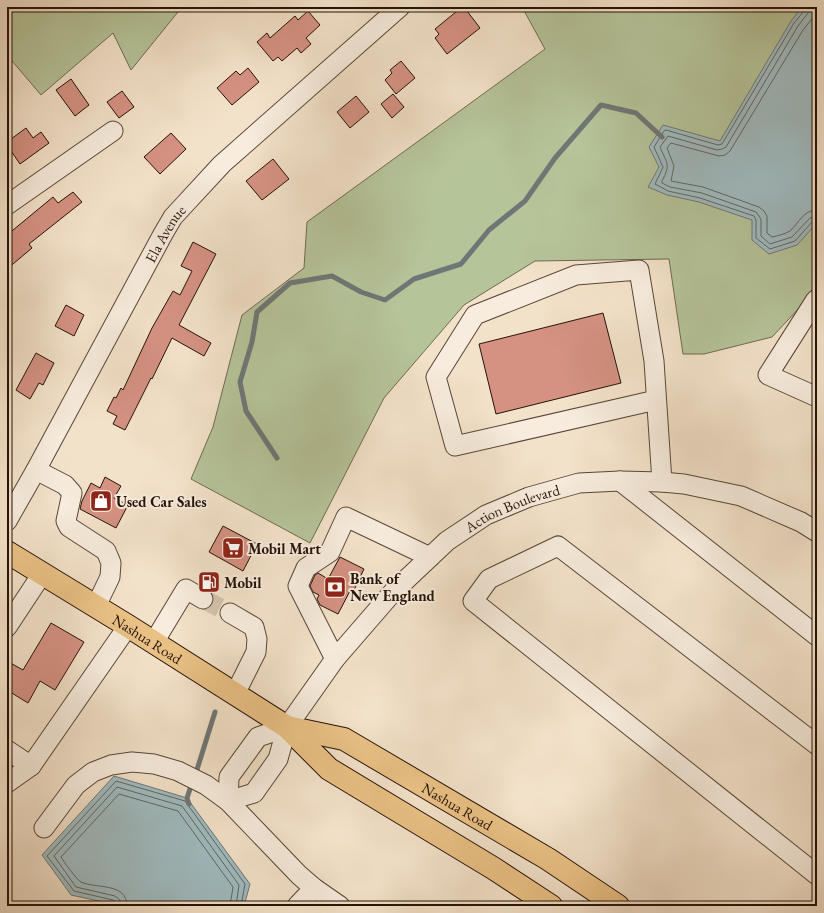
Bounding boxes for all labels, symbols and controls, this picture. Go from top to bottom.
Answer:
street label: Ela Avenue [140,200,189,266]
street label: Action Boulevard [460,479,562,537]
shop icon: Used Car Sales [88,488,114,514]
place label: Used Car Sales [116,492,207,511]
supermarket icon: Mobil Mart [220,535,246,561]
place label: Mobil Mart [248,539,321,558]
fuel station icon: Mobil [196,569,222,595]
place label: Bank of New England [350,569,436,605]
place label: Mobil [224,573,262,592]
bank icon: Bank of New England [322,574,348,600]
street label: Nashua Road [109,609,186,668]
street label: Nashua Road [419,778,497,834]

